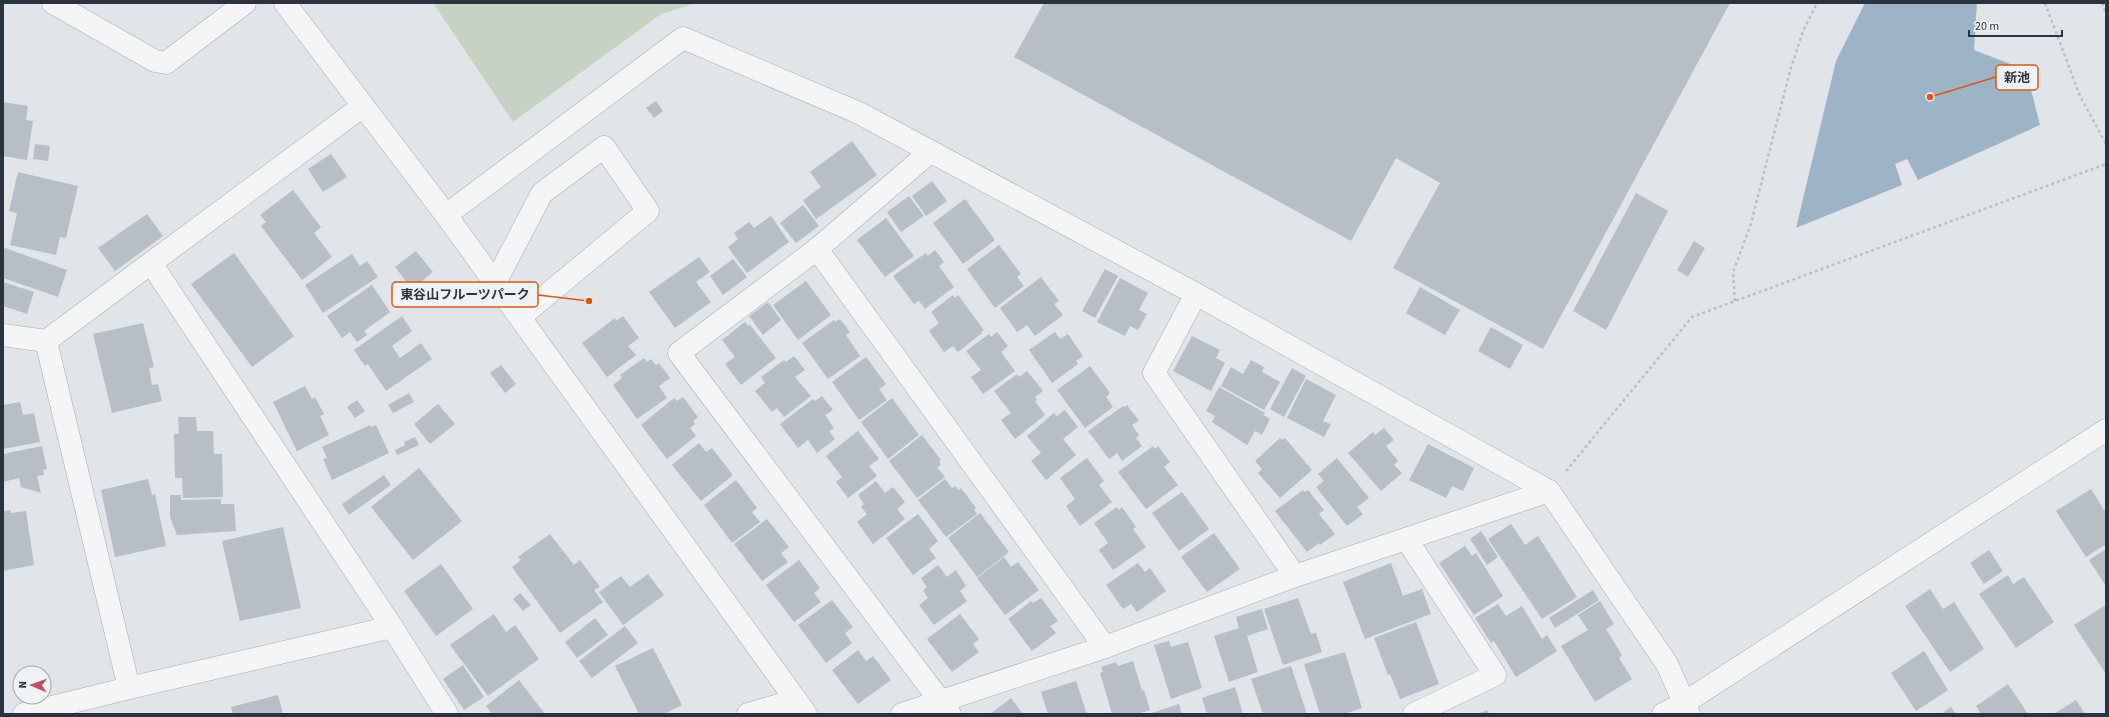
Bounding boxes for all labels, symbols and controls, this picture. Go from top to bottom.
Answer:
scale bar [1969,12,2062,38]
text: 20 m [1975,18,1999,35]
callout: 新池 [1996,65,2038,90]
text: 新池 [2004,69,2030,87]
callout: 東谷山フルーツパーク [392,282,538,307]
text: 東谷山フルーツパーク [400,286,530,304]
north arrow [12,665,52,705]
text: N [15,681,30,689]

